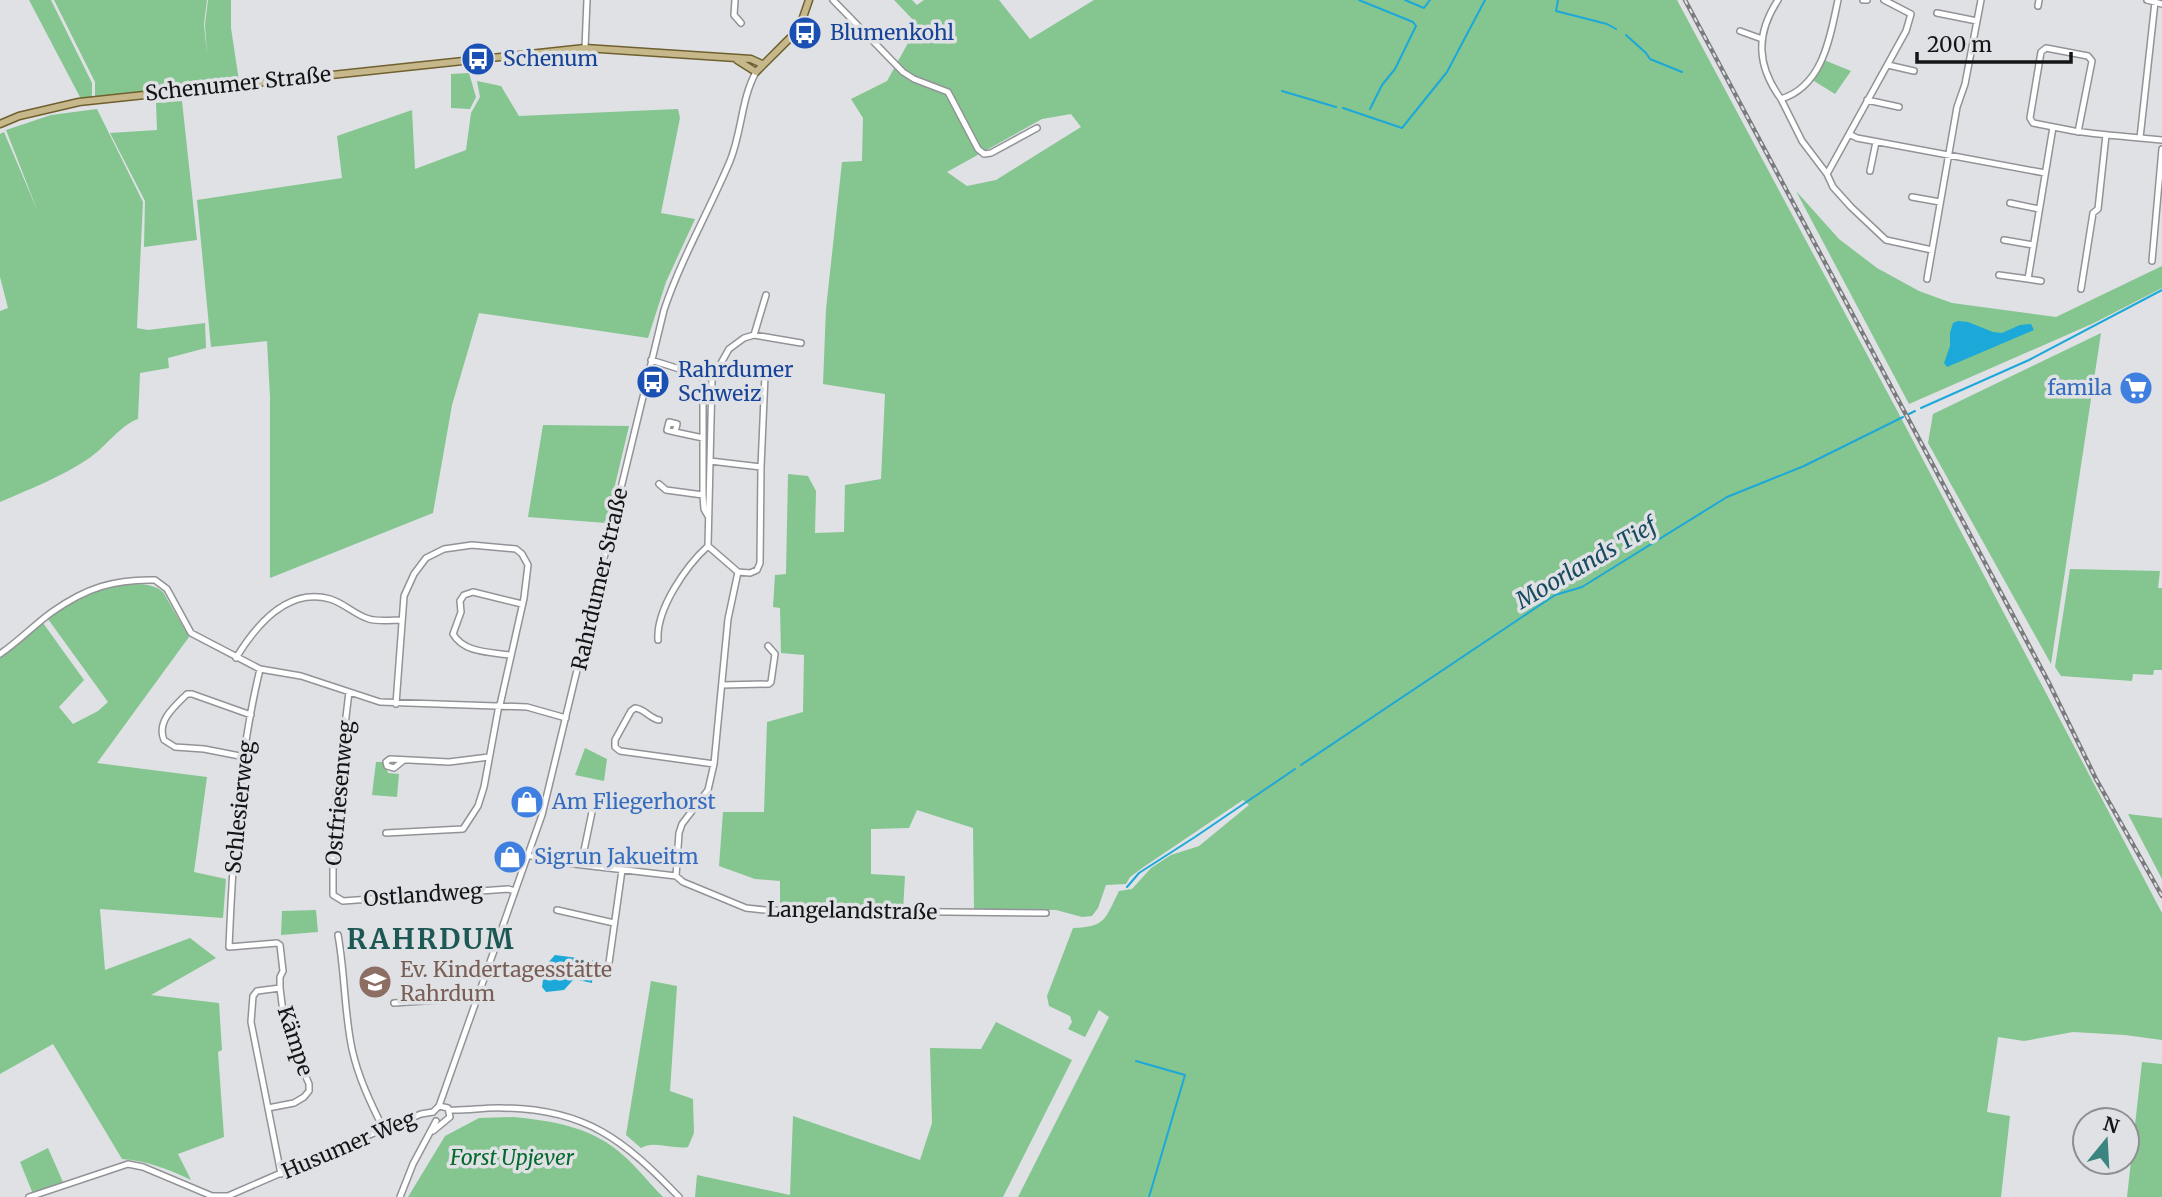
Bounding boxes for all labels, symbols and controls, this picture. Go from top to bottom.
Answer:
bus stop icon: Blumenkohl [786,14,824,52]
place label: Blumenkohl [830,19,955,46]
scale bar [1917,21,2071,65]
text: 200 m [1927,31,1992,58]
bus stop icon: Schenum [459,40,497,78]
place label: Schenum [503,45,598,72]
street label: Schenumer Straße [144,60,332,107]
place label: Rahrdumer Schweiz [678,356,793,407]
bus stop icon: Rahrdumer Schweiz [634,363,672,401]
supermarket icon: famila [2117,369,2155,407]
place label: famila [2047,374,2112,401]
street label: Rahrdumer Straße [565,485,634,673]
water label: Moorlands Tief [1509,509,1663,615]
street label: Ostfriesenweg [320,719,359,867]
street label: Schlesierweg [219,739,260,875]
shop icon: Am Fliegerhorst [508,783,546,821]
place label: Am Fliegerhorst [551,788,716,815]
shop icon: Sigrun Jakueitm [491,838,529,876]
place label: Sigrun Jakueitm [534,843,699,870]
street label: Ostlandweg [362,877,484,912]
street label: Langelandstraße [767,896,938,925]
district label: RAHRDUM [346,921,516,957]
place label: Ev. Kindertagesstätte Rahrdum [400,956,612,1007]
school or university icon: Ev. Kindertagesstätte Rahrdum [356,963,394,1001]
street label: Kämpe [272,1003,319,1079]
street label: Husumer Weg [278,1104,420,1185]
north arrow [2071,1106,2141,1176]
text: N [2100,1111,2122,1139]
park label: Forst Upjever [449,1144,575,1171]

